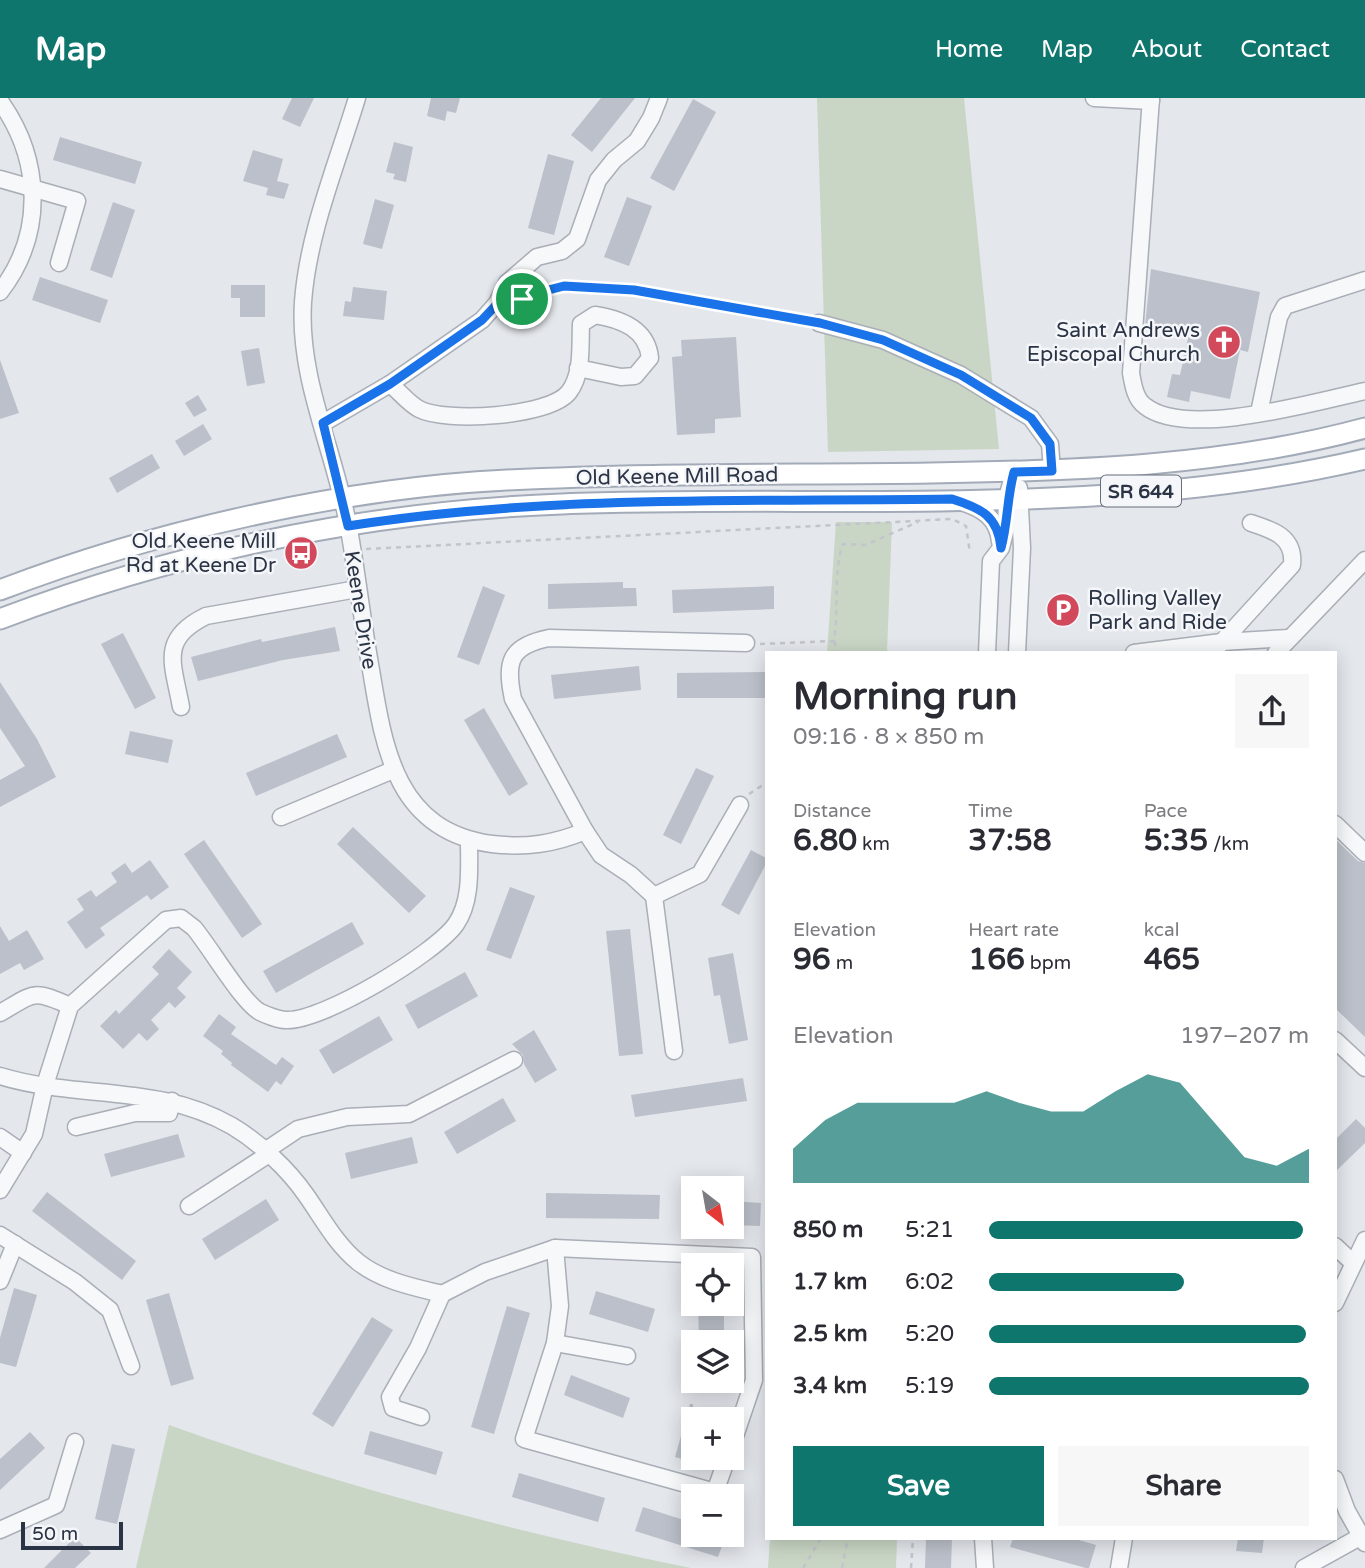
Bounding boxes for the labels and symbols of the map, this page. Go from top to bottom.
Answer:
pin [492,269,552,329]
place label: Saint Andrews Episcopal Church [1027,318,1200,367]
church icon: Saint Andrews Episcopal Church [1205,323,1243,361]
street label: Old Keene Mill Road [575,462,779,491]
road number: SR 644 [1101,476,1181,506]
place label: Old Keene Mill Rd at Keene Dr [126,529,276,578]
bus stop icon: Old Keene Mill Rd at Keene Dr [282,534,320,572]
street label: Keene Drive [339,549,382,671]
place label: Rolling Valley Park and Ride [1088,586,1227,635]
parking icon: Rolling Valley Park and Ride [1044,591,1082,629]
north arrow [681,1176,744,1239]
scale bar [21,1519,122,1551]

